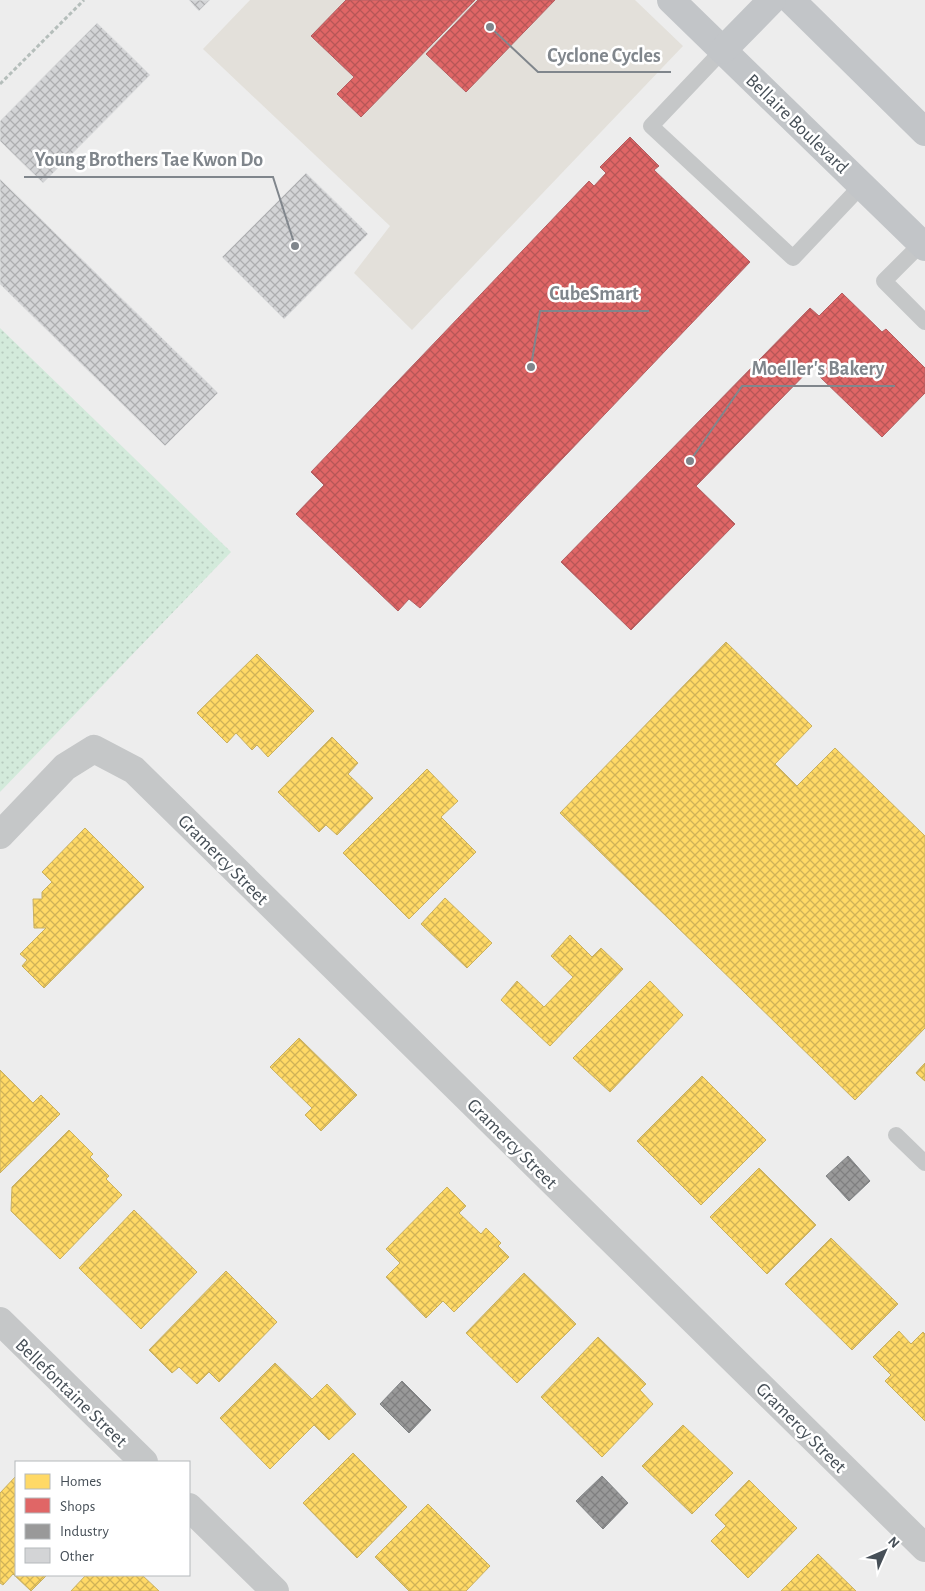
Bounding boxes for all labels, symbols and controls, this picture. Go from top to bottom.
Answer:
callout: Cyclone Cycles [538,37,671,72]
text: Cyclone Cycles [547,46,661,66]
street label: Bellaire Boulevard [742,71,852,178]
callout: Young Brothers Tae Kwon Do [24,142,273,177]
text: Young Brothers Tae Kwon Do [35,150,263,170]
callout: CubeSmart [540,276,649,311]
text: CubeSmart [549,284,639,304]
callout: Moeller's Bakery [742,351,895,386]
text: Moeller's Bakery [751,359,885,379]
street label: Gramercy Street [174,811,272,909]
street label: Gramercy Street [463,1095,561,1193]
street label: Bellefontaine Street [11,1335,130,1451]
street label: Gramercy Street [752,1379,850,1477]
legend [15,1461,190,1576]
text: Homes [60,1474,102,1489]
text: Shops [60,1499,95,1514]
text: Industry [60,1524,109,1539]
north arrow [860,1526,910,1576]
text: N [885,1534,902,1551]
text: Other [60,1549,94,1564]

